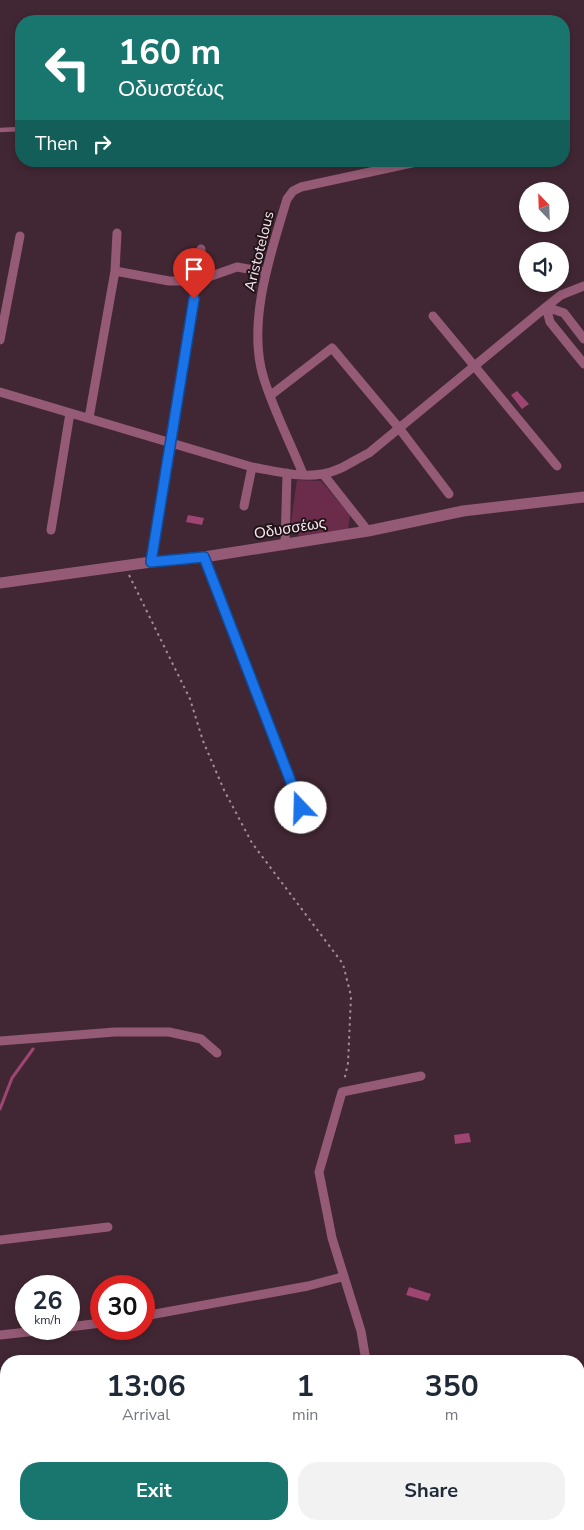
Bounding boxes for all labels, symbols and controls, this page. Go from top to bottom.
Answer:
text: 160 m [118,29,221,76]
icon: left [35,35,100,100]
text: Οδυσσέως [118,74,224,104]
icon: right [88,130,116,158]
text: Then [35,131,78,157]
north arrow [519,182,569,232]
map controls [519,182,569,292]
street label: Aristotelous [239,209,279,293]
button: sound [519,242,569,292]
pin [173,248,215,299]
icon: arrive [180,255,208,283]
street label: Οδυσσέως [253,512,327,544]
position arrow [274,781,326,833]
speed limit sign: 30 [90,1275,155,1340]
text: 26 [32,1284,63,1318]
text: km/h [34,1312,61,1328]
text: 13:06 [106,1366,186,1407]
text: 1 [296,1366,314,1407]
text: 350 [425,1366,479,1407]
text: Arrival [122,1404,170,1426]
text: min [292,1404,318,1426]
text: m [445,1404,459,1426]
button: Exit [20,1462,288,1520]
button: Share [298,1462,565,1520]

